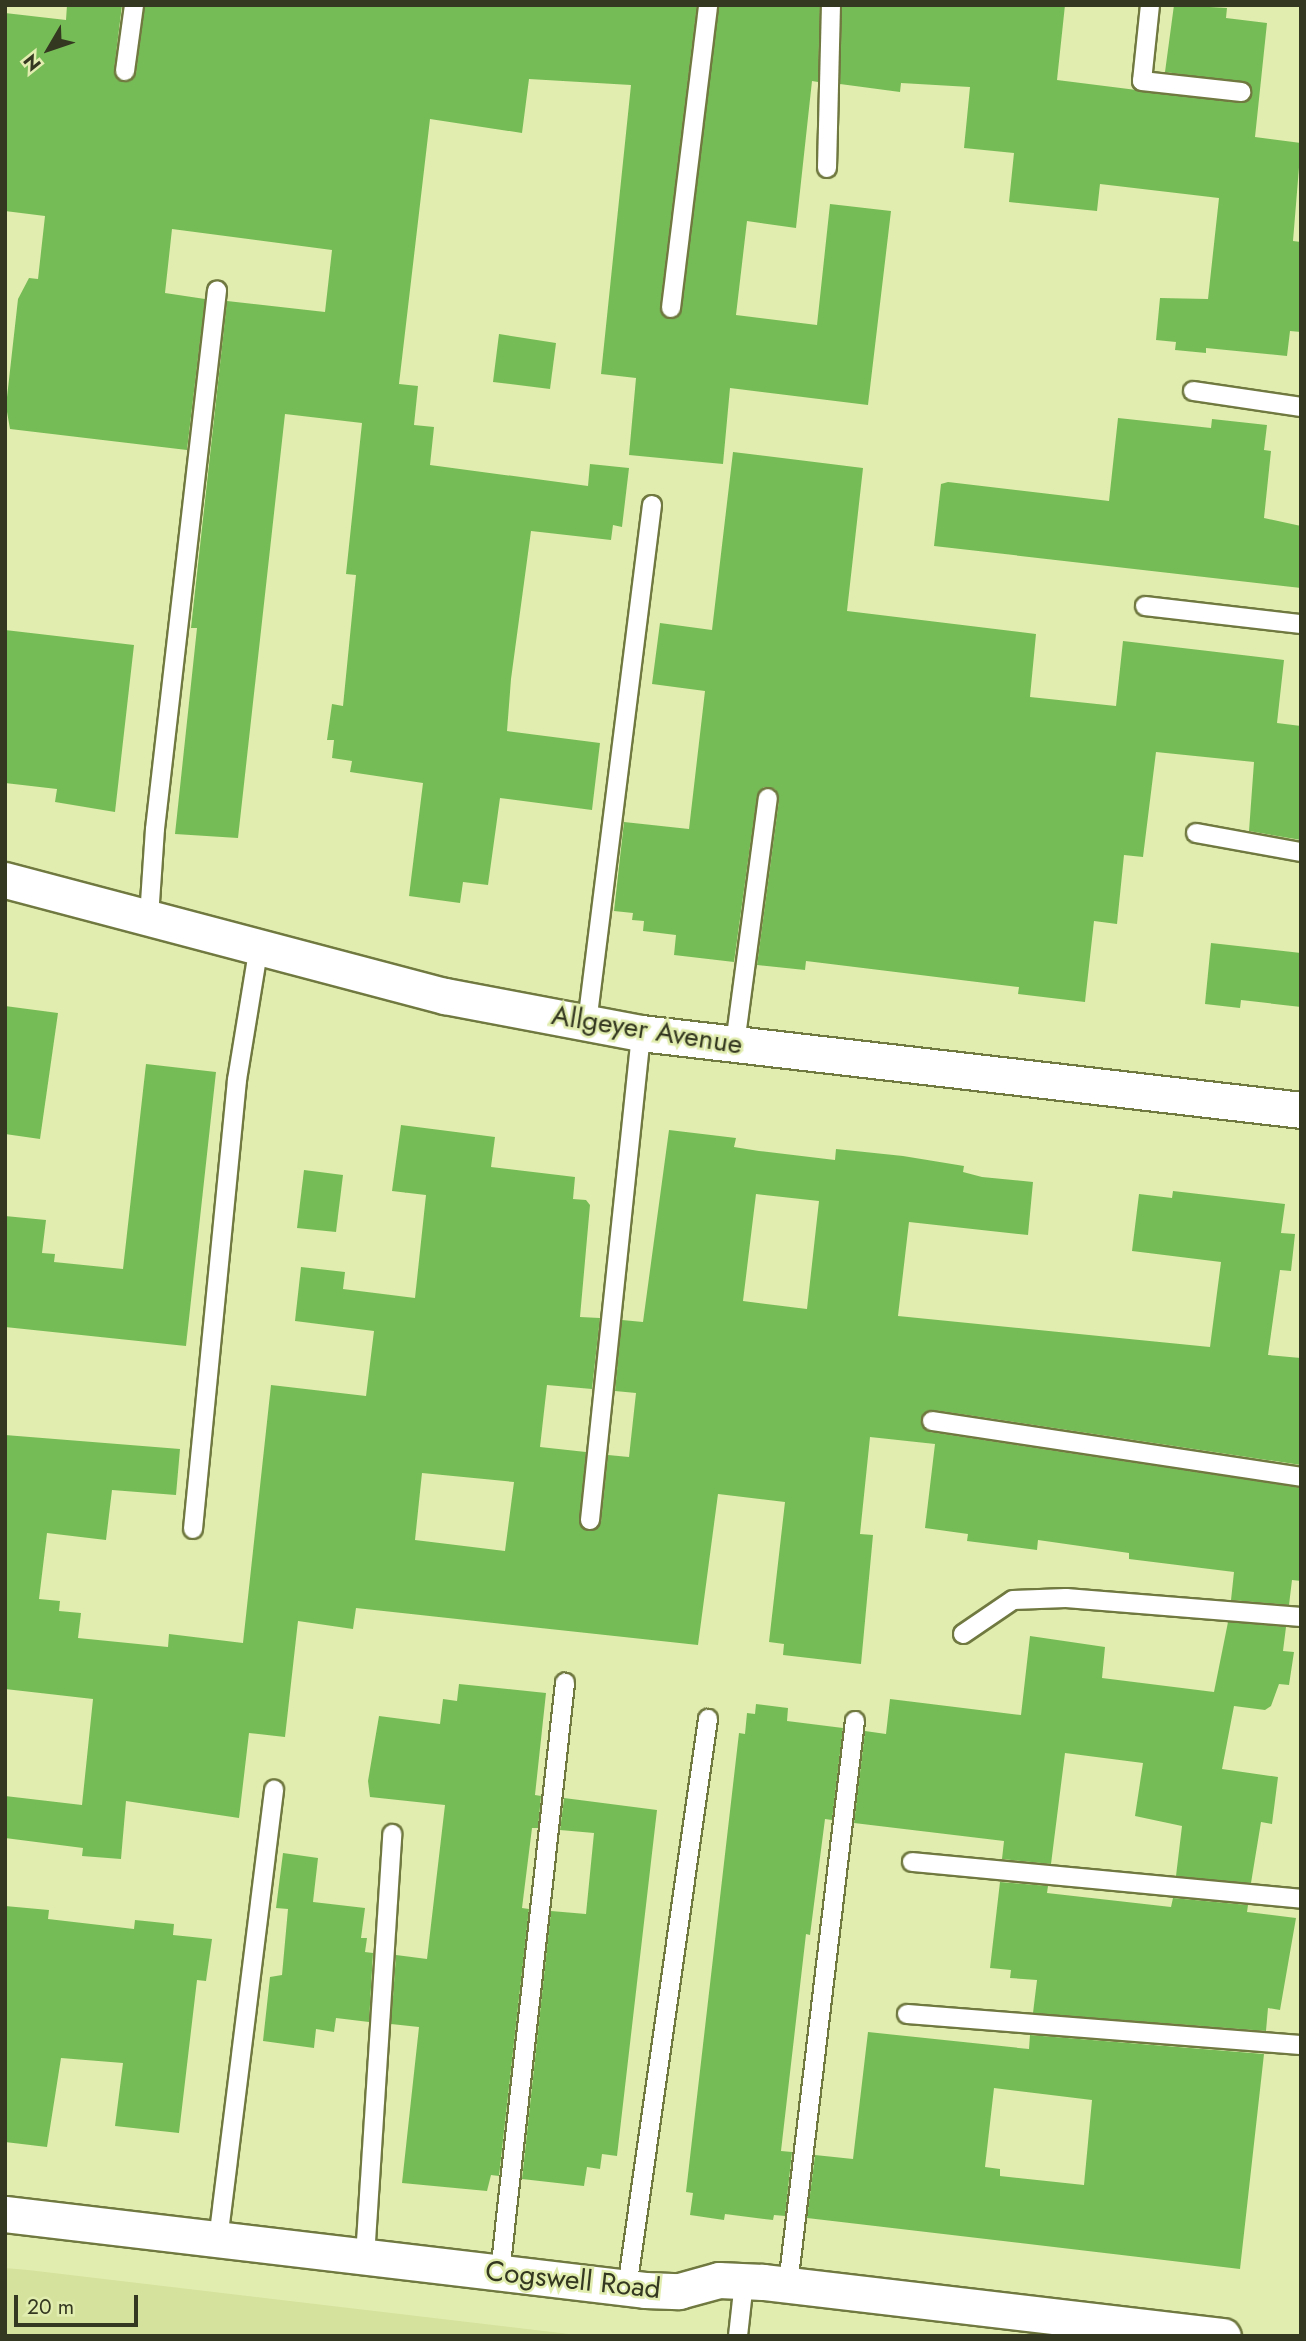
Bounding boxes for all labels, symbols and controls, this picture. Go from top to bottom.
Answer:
north arrow [14,14,84,84]
text: N [17,48,48,77]
street label: Allgeyer Avenue [549,998,745,1062]
street label: Cogswell Road [484,2254,662,2306]
scale bar [18,2282,142,2326]
text: 20 m [27,2292,74,2322]

